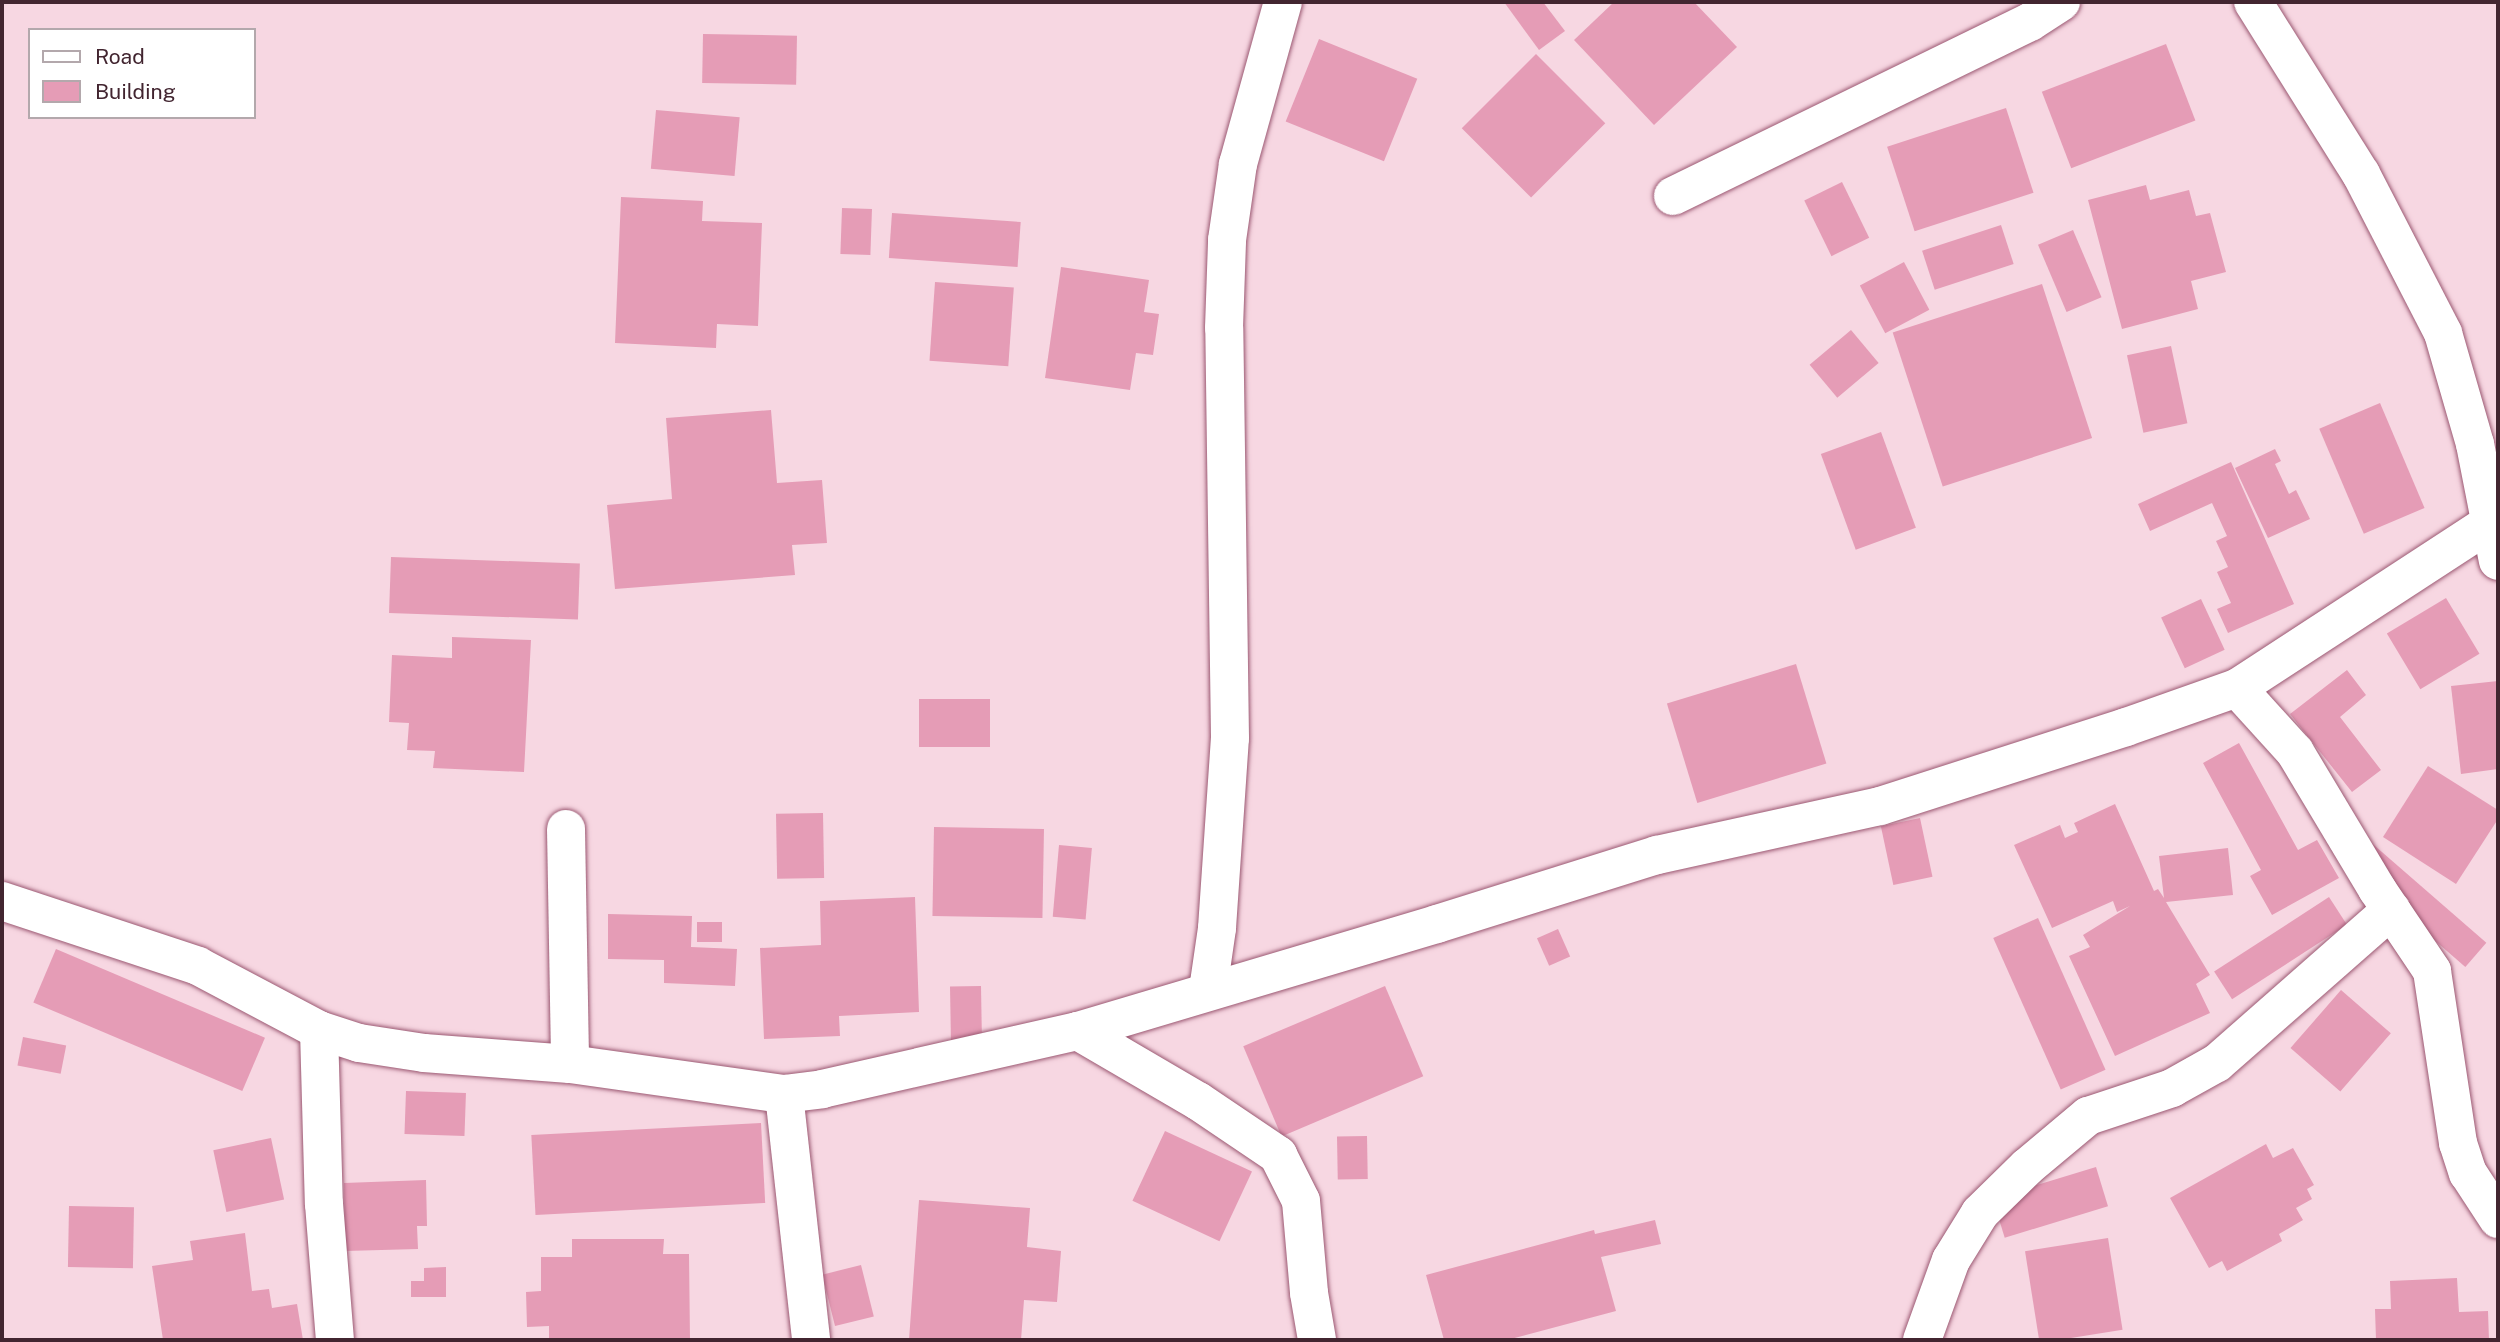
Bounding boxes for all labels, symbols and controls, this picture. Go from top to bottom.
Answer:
legend [28,28,256,119]
text: Road [95,44,145,69]
text: Building [95,79,176,104]

